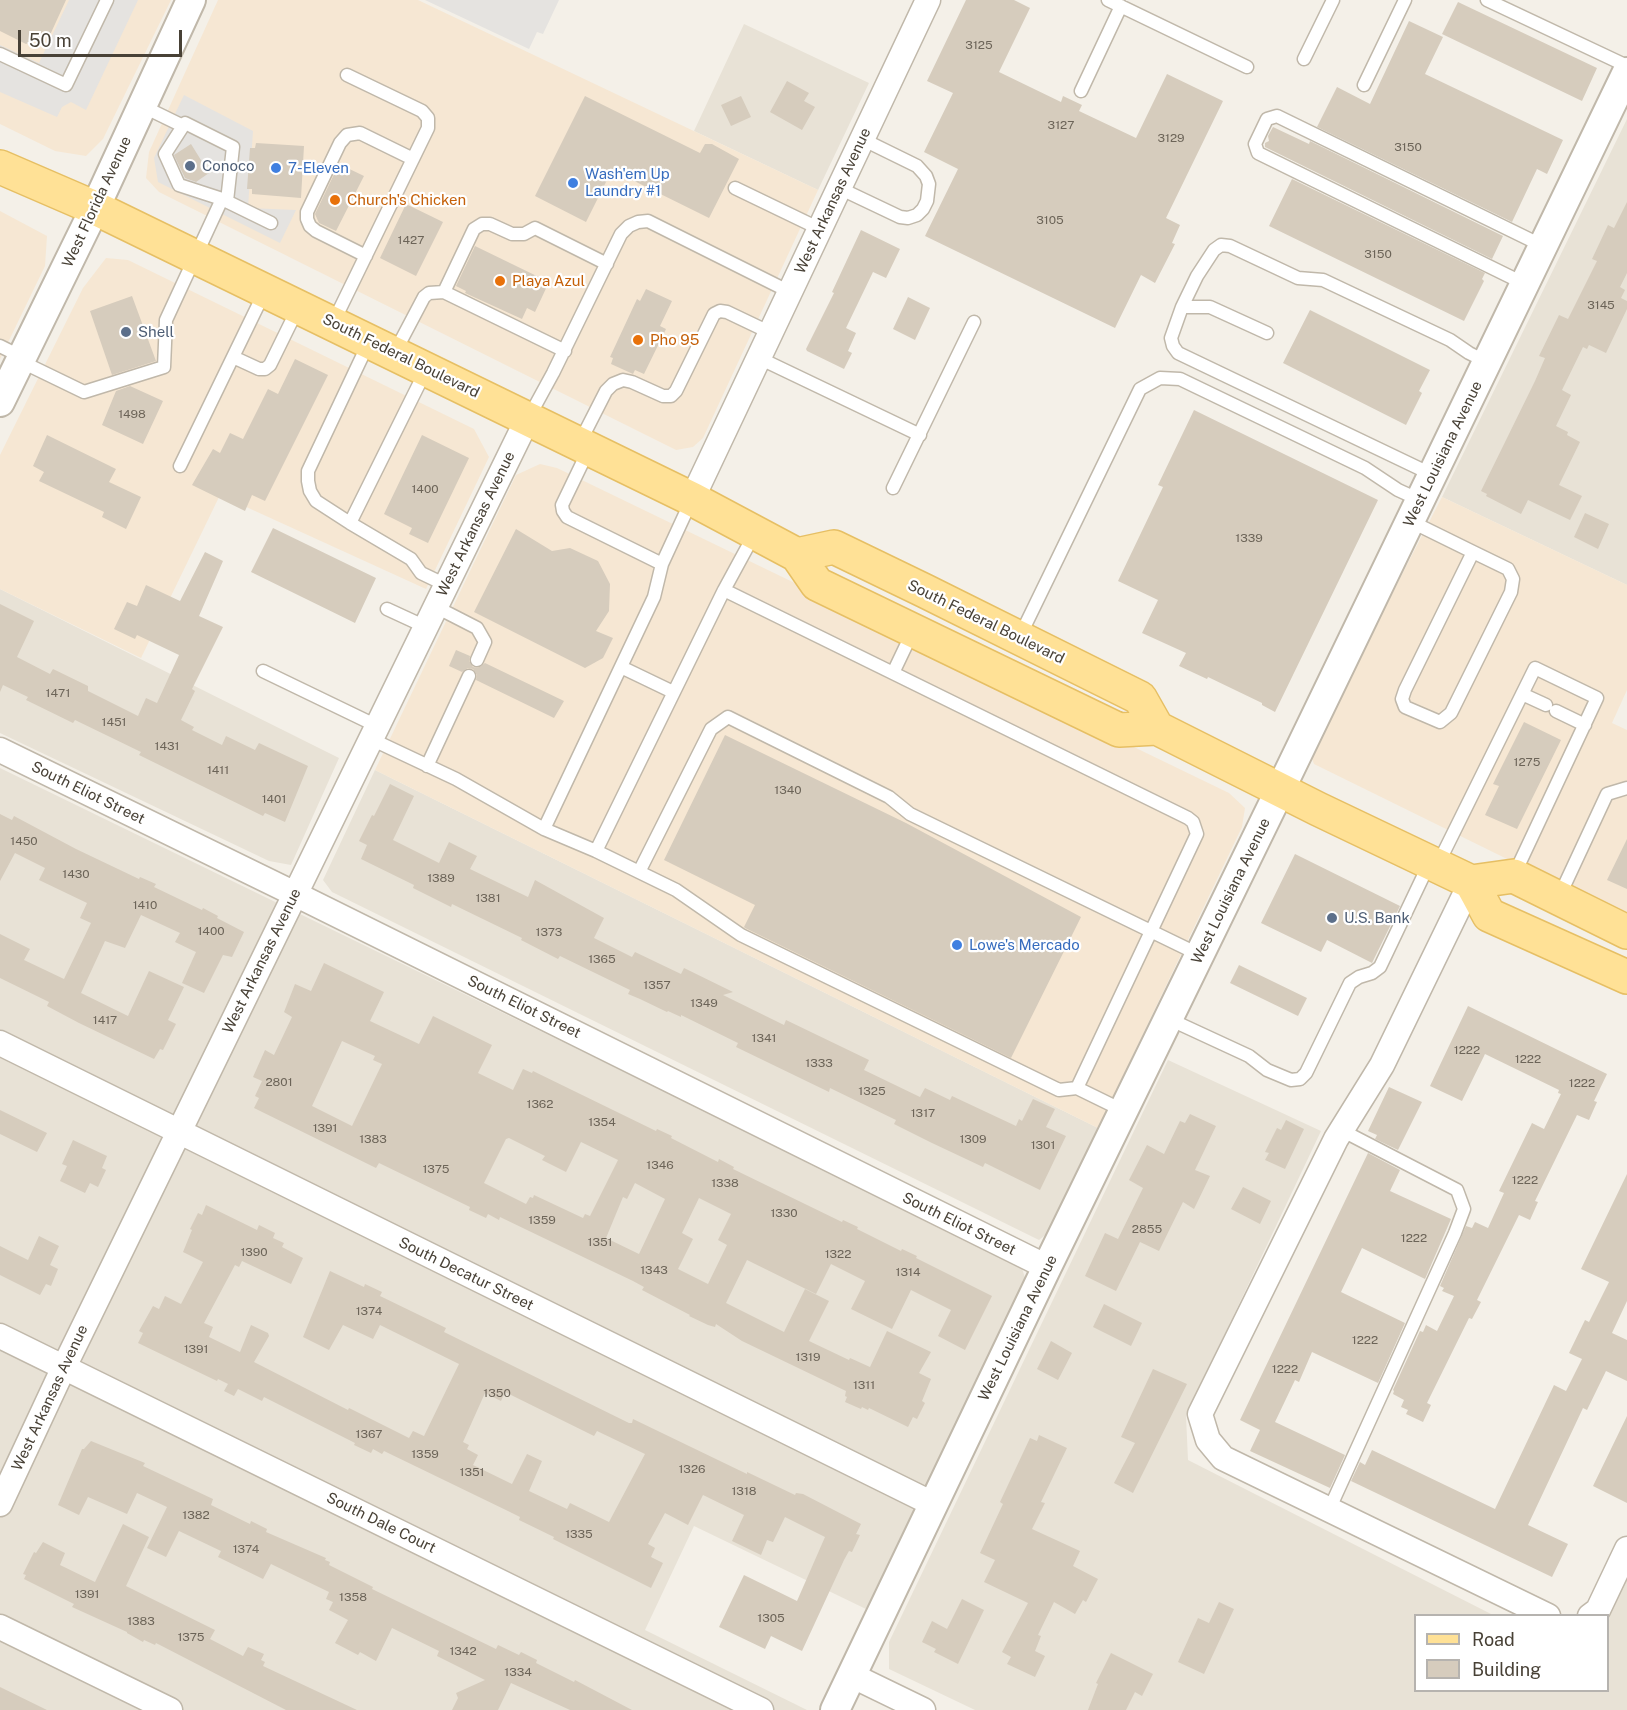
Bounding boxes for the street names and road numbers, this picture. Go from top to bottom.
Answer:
street label: West Arkansas Avenue [791,125,875,277]
street label: West Florida Avenue [59,134,135,270]
street label: South Federal Boulevard [320,310,482,402]
street label: West Louisiana Avenue [1400,378,1486,530]
street label: West Arkansas Avenue [433,449,519,599]
street label: South Federal Boulevard [905,576,1067,668]
street label: South Eliot Street [28,758,148,828]
street label: West Louisiana Avenue [1188,815,1274,967]
street label: West Arkansas Avenue [219,886,305,1036]
street label: South Eliot Street [464,972,584,1042]
street label: South Eliot Street [899,1189,1019,1259]
street label: South Decatur Street [395,1233,537,1315]
street label: West Louisiana Avenue [975,1252,1061,1404]
street label: West Arkansas Avenue [8,1322,92,1474]
street label: South Dale Court [323,1489,439,1557]

